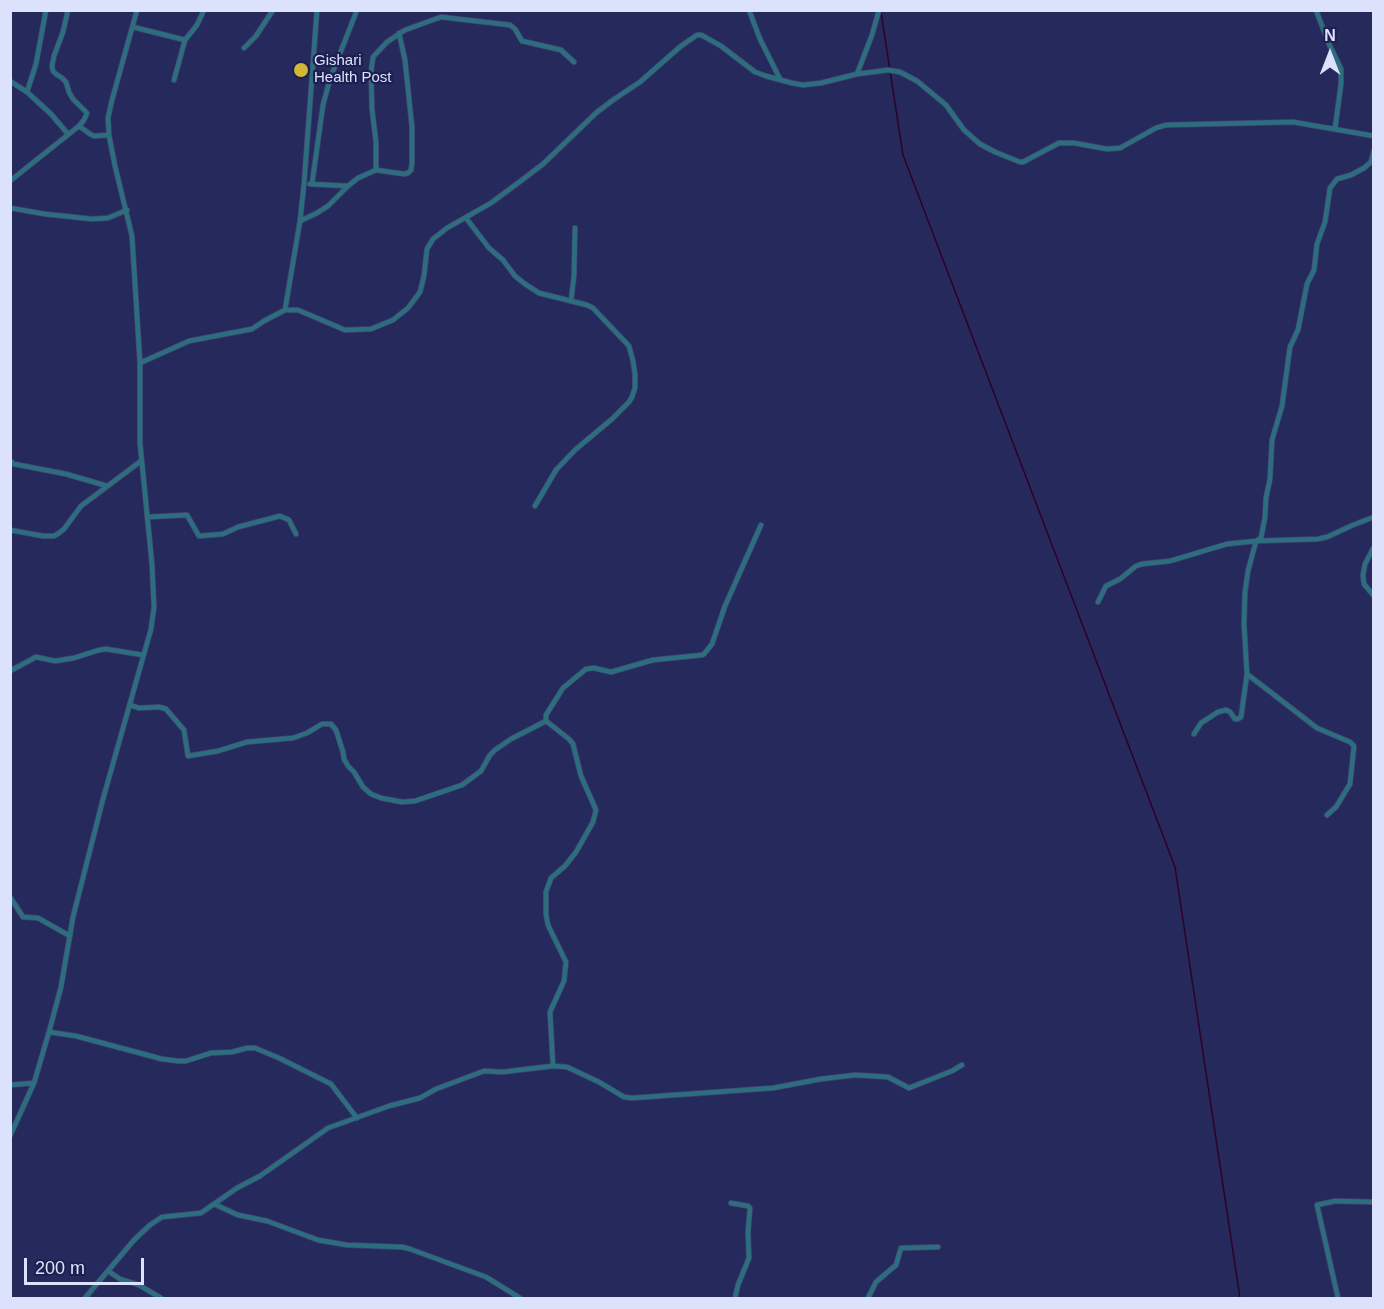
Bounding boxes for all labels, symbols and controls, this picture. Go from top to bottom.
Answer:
north arrow [1300,24,1360,84]
text: N [1324,27,1336,44]
place label: Gishari Health Post [314,52,392,87]
marker: Gishari Health Post [292,61,310,79]
scale bar [27,1246,147,1284]
text: 200 m [35,1258,85,1278]

